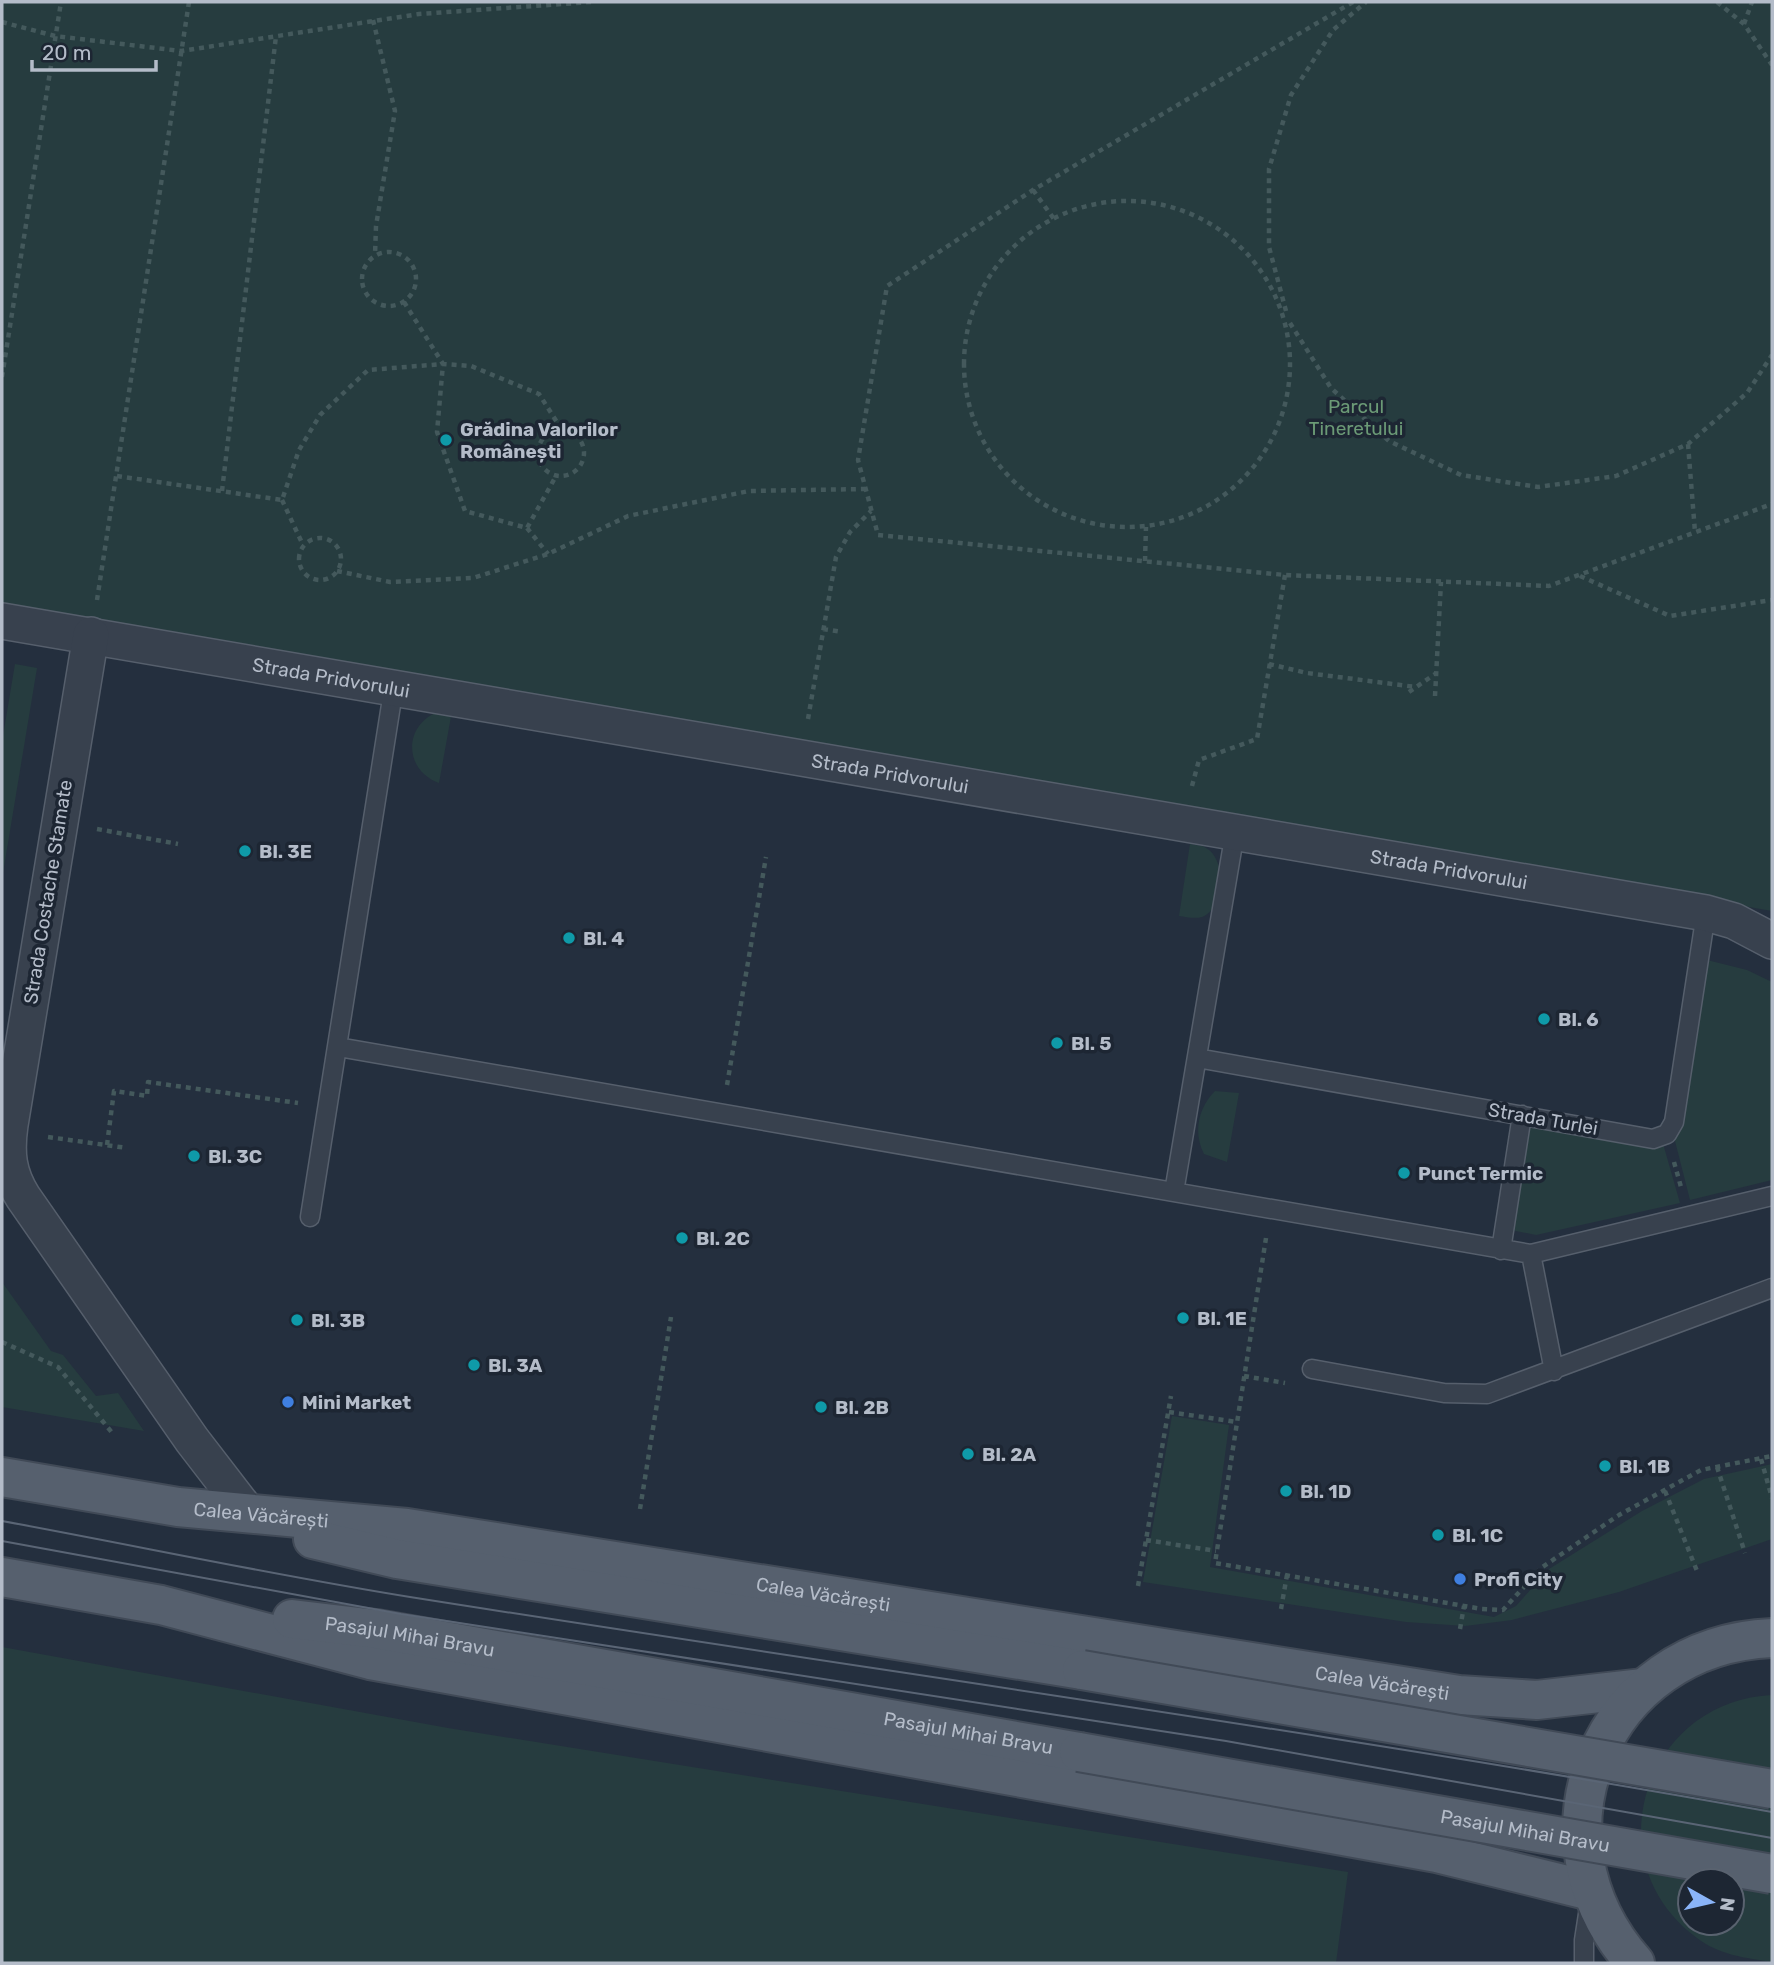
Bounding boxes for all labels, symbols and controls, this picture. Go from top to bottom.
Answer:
scale bar [32,28,156,72]
text: 20 m [42,40,91,65]
park label: Parcul Tineretului [1309,395,1403,440]
place label: Grădina Valorilor Românești [460,418,618,463]
marker: Grădina Valorilor Românești [438,432,454,448]
street label: Strada Pridvorului [251,653,412,702]
street label: Strada Pridvorului [810,748,970,798]
street label: Strada Costache Stamate [19,778,77,1006]
place label: Bl. 3E [259,840,312,863]
marker: Bl. 3E [237,843,253,859]
street label: Strada Pridvorului [1369,844,1529,894]
place label: Bl. 4 [583,927,624,950]
marker: Bl. 4 [561,930,577,946]
place label: Bl. 6 [1558,1008,1599,1031]
marker: Bl. 6 [1536,1011,1552,1027]
place label: Bl. 5 [1071,1032,1112,1055]
marker: Bl. 5 [1049,1035,1065,1051]
street label: Strada Turlei [1486,1098,1600,1140]
place label: Bl. 3C [208,1145,262,1168]
marker: Bl. 3C [186,1148,202,1164]
place label: Punct Termic [1418,1162,1543,1185]
marker: Punct Termic [1396,1165,1412,1181]
place label: Bl. 2C [696,1227,750,1250]
marker: Bl. 2C [674,1230,690,1246]
place label: Bl. 1E [1197,1307,1247,1330]
place label: Bl. 3B [311,1309,365,1332]
marker: Bl. 1E [1175,1310,1191,1326]
marker: Bl. 3B [289,1312,305,1328]
place label: Bl. 3A [488,1354,543,1377]
marker: Bl. 3A [466,1357,482,1373]
place label: Mini Market [302,1391,411,1414]
marker: Mini Market [280,1394,296,1410]
place label: Bl. 2B [835,1396,889,1419]
marker: Bl. 2B [813,1399,829,1415]
place label: Bl. 2A [982,1443,1037,1466]
marker: Bl. 2A [960,1446,976,1462]
place label: Bl. 1B [1619,1455,1670,1478]
marker: Bl. 1B [1597,1458,1613,1474]
place label: Bl. 1D [1300,1480,1351,1503]
marker: Bl. 1D [1278,1483,1294,1499]
street label: Calea Văcărești [193,1497,330,1532]
place label: Bl. 1C [1452,1524,1503,1547]
marker: Bl. 1C [1430,1527,1446,1543]
place label: Profi City [1474,1568,1563,1591]
marker: Profi City [1452,1571,1468,1587]
street label: Calea Văcărești [755,1572,892,1616]
street label: Pasajul Mihai Bravu [324,1612,496,1661]
street label: Calea Văcărești [1314,1661,1451,1705]
street label: Pasajul Mihai Bravu [882,1707,1055,1759]
street label: Pasajul Mihai Bravu [1439,1804,1612,1857]
north arrow [1676,1867,1746,1937]
text: N [1715,1896,1740,1913]

